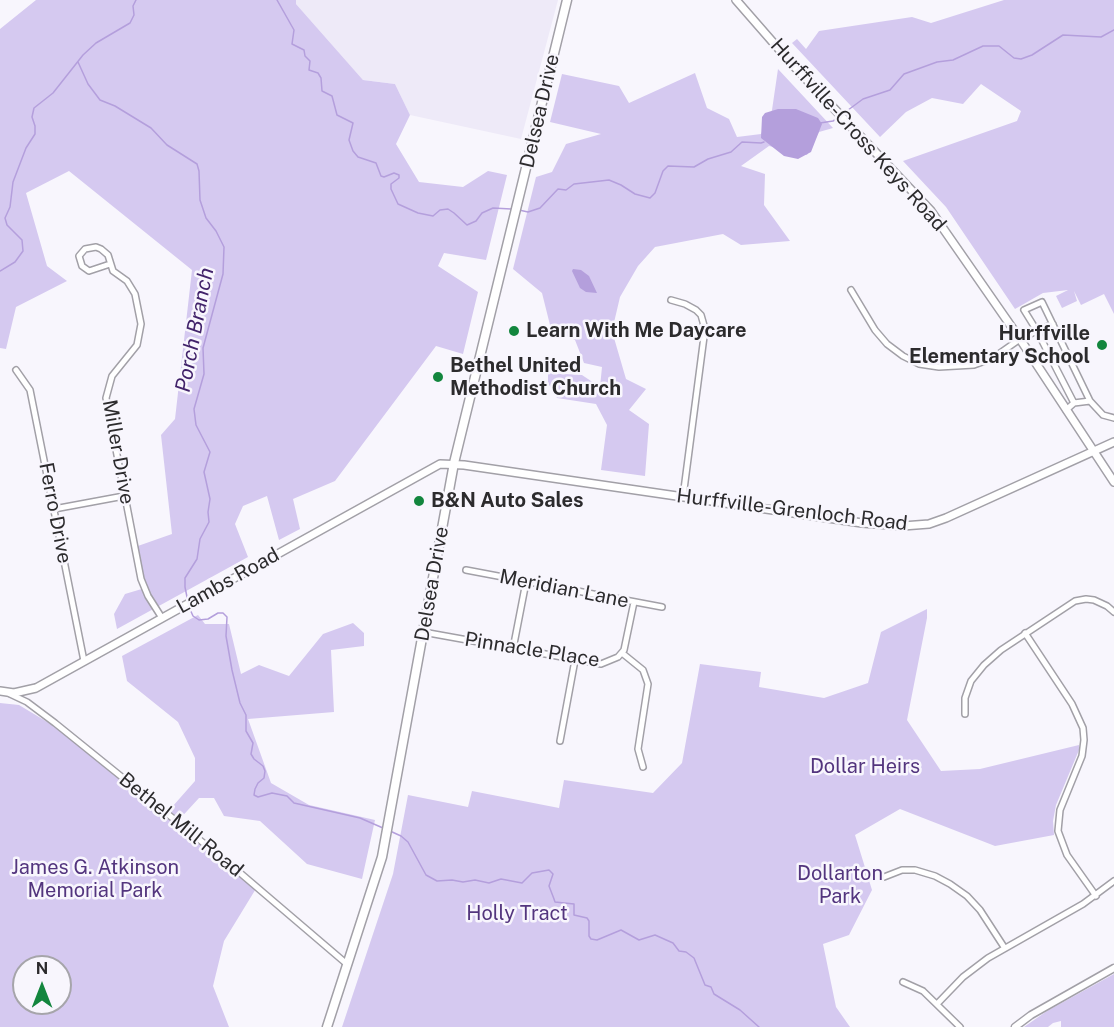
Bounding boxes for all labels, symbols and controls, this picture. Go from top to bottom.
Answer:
street label: Hurffville-Cross Keys Road [765,34,951,236]
street label: Delsea Drive [515,52,565,170]
water label: Porch Branch [171,266,219,394]
place label: Learn With Me Daycare [526,319,747,343]
place label: Hurffville Elementary School [909,322,1090,369]
marker: Learn With Me Daycare [507,324,521,338]
marker: Hurffville Elementary School [1095,338,1109,352]
place label: Bethel United Methodist Church [450,354,621,401]
marker: Bethel United Methodist Church [431,370,445,384]
street label: Miller Drive [97,398,139,506]
street label: Ferro Drive [33,460,77,566]
street label: Hurffville-Grenloch Road [675,484,909,536]
place label: B&N Auto Sales [431,489,584,513]
marker: B&N Auto Sales [412,494,426,508]
street label: Delsea Drive [410,525,454,643]
street label: Lambs Road [172,543,284,619]
street label: Meridian Lane [497,565,631,613]
street label: Pinnacle Place [463,627,601,673]
park label: Dollar Heirs [810,755,920,779]
street label: Bethel Mill Road [114,768,248,882]
park label: James G. Atkinson Memorial Park [11,856,179,903]
park label: Dollarton Park [797,862,883,909]
park label: Holly Tract [466,902,568,926]
north arrow [12,955,72,1015]
text: N [36,959,48,978]

